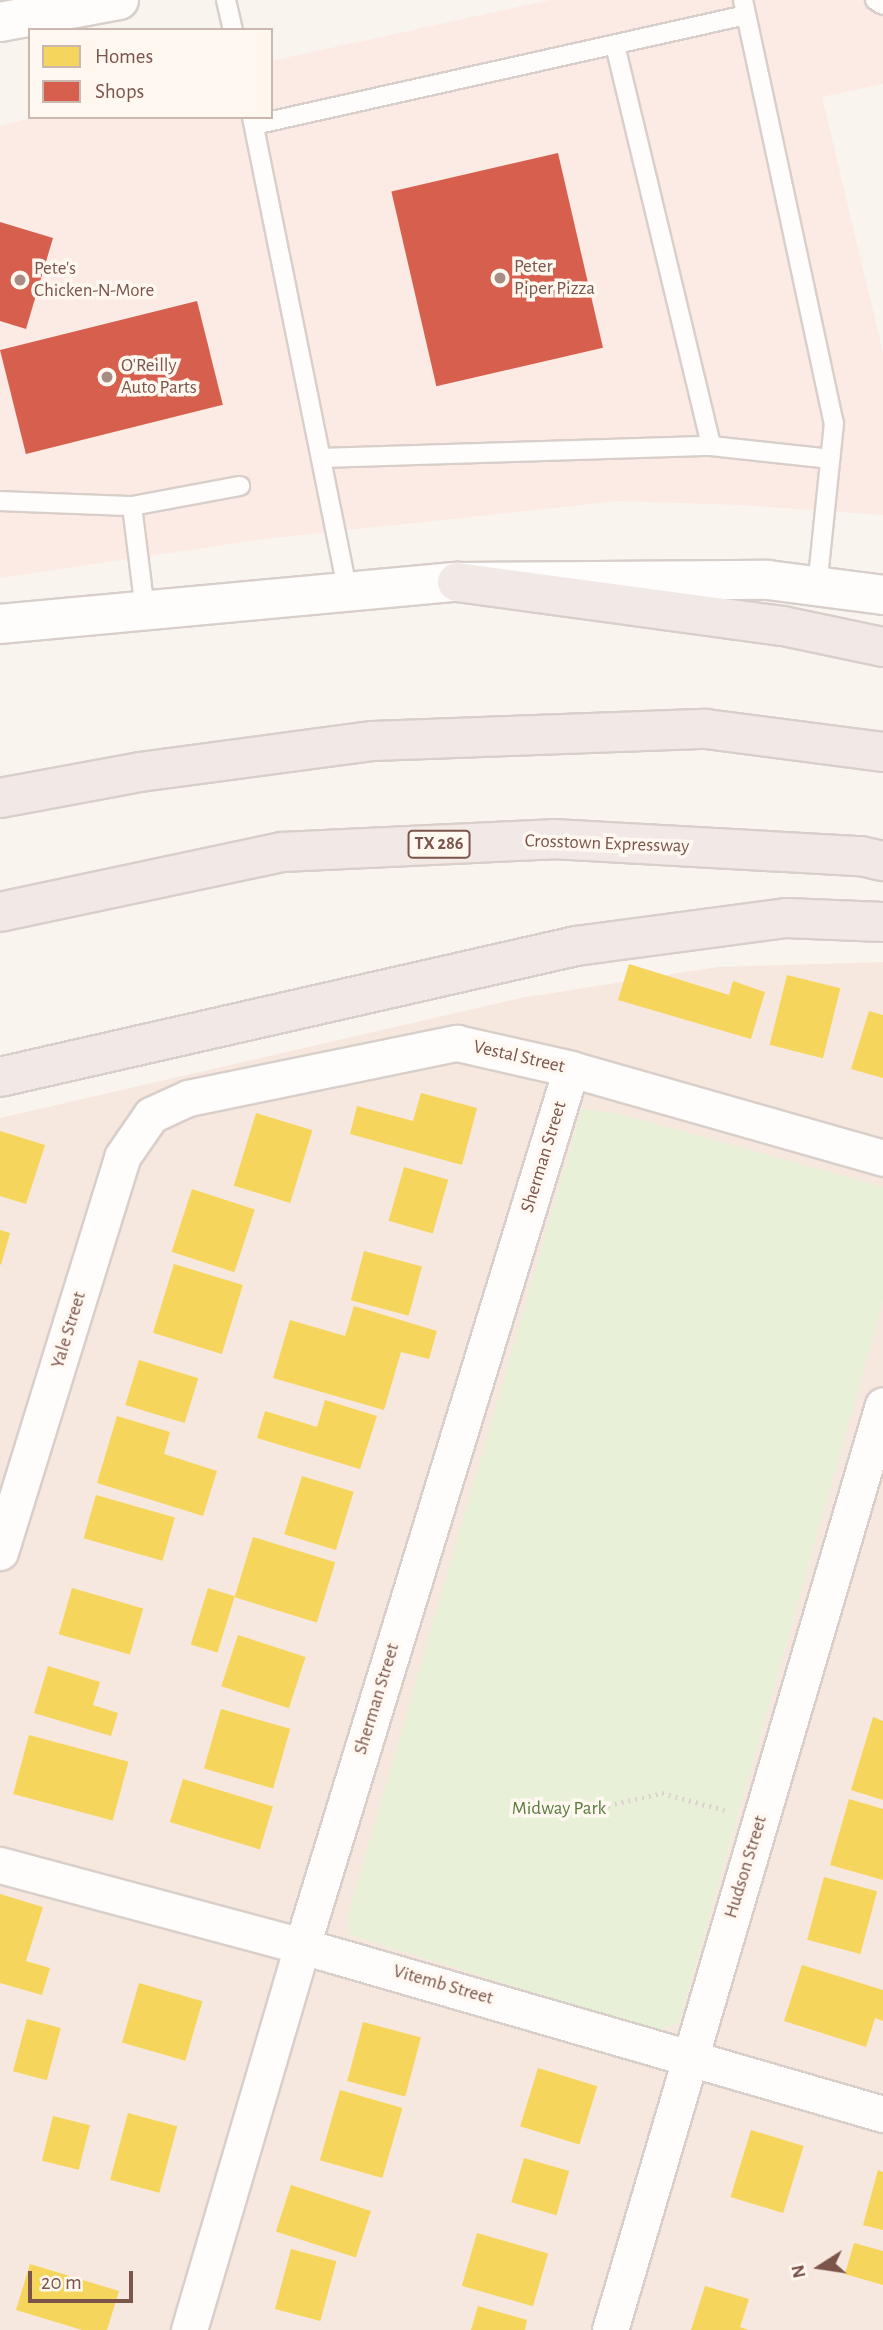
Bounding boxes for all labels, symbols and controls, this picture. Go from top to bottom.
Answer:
legend [28,28,273,119]
text: Homes [95,46,153,67]
text: Shops [95,81,144,102]
place label: Peter Piper Pizza [514,256,595,300]
place label: Pete's Chicken-N-More [34,258,154,302]
marker: Peter Piper Pizza [492,270,508,286]
marker: Pete's Chicken-N-More [12,272,28,288]
place label: O'Reilly Auto Parts [121,355,197,399]
marker: O'Reilly Auto Parts [99,369,115,385]
road number: TX 286 [408,830,471,858]
street label: Crosstown Expressway [524,830,690,858]
street label: Vestal Street [471,1035,567,1079]
street label: Sherman Street [516,1099,572,1215]
street label: Yale Street [47,1289,91,1371]
street label: Sherman Street [349,1641,405,1757]
park label: Midway Park [512,1798,606,1820]
street label: Hudson Street [720,1813,772,1921]
street label: Vitemb Street [390,1960,496,2010]
north arrow [785,2232,855,2302]
scale bar [32,2256,136,2300]
text: N [788,2263,810,2280]
text: 20 m [41,2272,82,2293]

